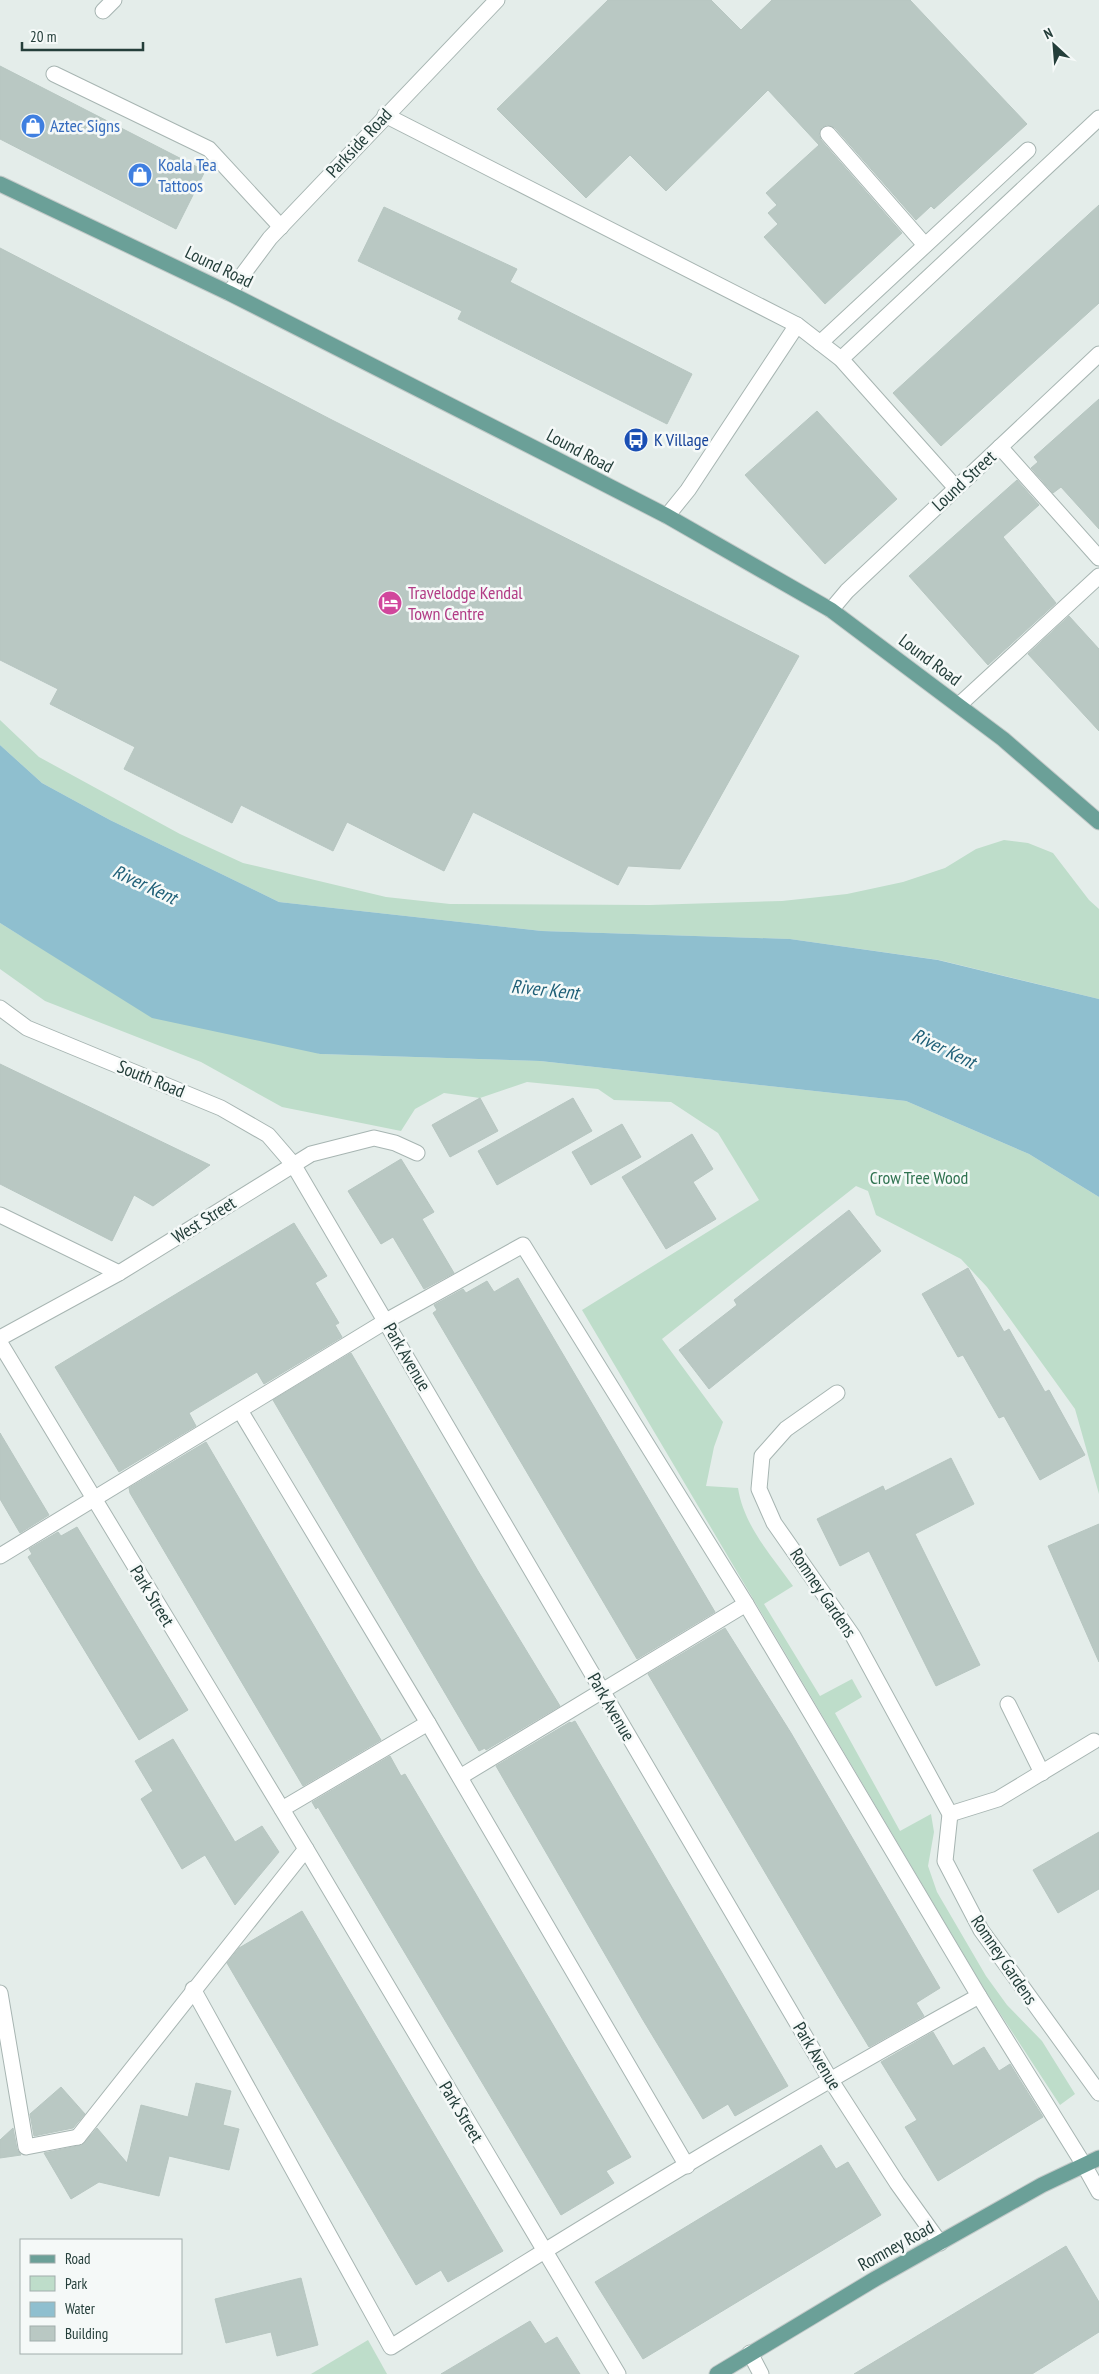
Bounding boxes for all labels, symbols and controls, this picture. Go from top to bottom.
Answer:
scale bar [22,20,144,52]
north arrow [1029,20,1079,70]
text: N [1041,24,1056,43]
text: 20 m [30,27,56,46]
street label: Parkside Road [321,103,397,182]
shop icon: Aztec Signs [20,113,46,139]
place label: Aztec Signs [50,114,120,137]
place label: Koala Tea Tattoos [158,153,217,197]
shop icon: Koala Tea Tattoos [127,162,153,188]
street label: Lound Road [182,240,257,293]
street label: Lound Road [543,423,618,478]
bus stop icon: K Village [623,427,649,453]
place label: K Village [654,428,709,451]
street label: Lound Street [927,445,1000,516]
place label: Travelodge Kendal Town Centre [408,581,523,625]
hotel icon: Travelodge Kendal Town Centre [377,590,403,616]
street label: Lound Road [894,629,966,691]
water label: River Kent [109,859,183,910]
water label: River Kent [510,974,583,1005]
water label: River Kent [908,1022,982,1075]
street label: South Road [114,1055,188,1102]
park label: Crow Tree Wood [870,1166,968,1189]
street label: West Street [168,1191,240,1248]
street label: Park Avenue [379,1318,436,1395]
street label: Romney Gardens [785,1544,862,1642]
street label: Park Street [125,1561,180,1631]
street label: Park Avenue [583,1668,640,1745]
street label: Romney Gardens [966,1911,1043,2009]
street label: Park Avenue [788,2018,847,2094]
street label: Park Street [434,2077,489,2147]
street label: Romney Road [854,2215,938,2276]
legend [20,2239,182,2354]
text: Road [65,2249,91,2268]
text: Park [65,2274,87,2293]
text: Water [65,2299,96,2318]
text: Building [65,2324,108,2343]

